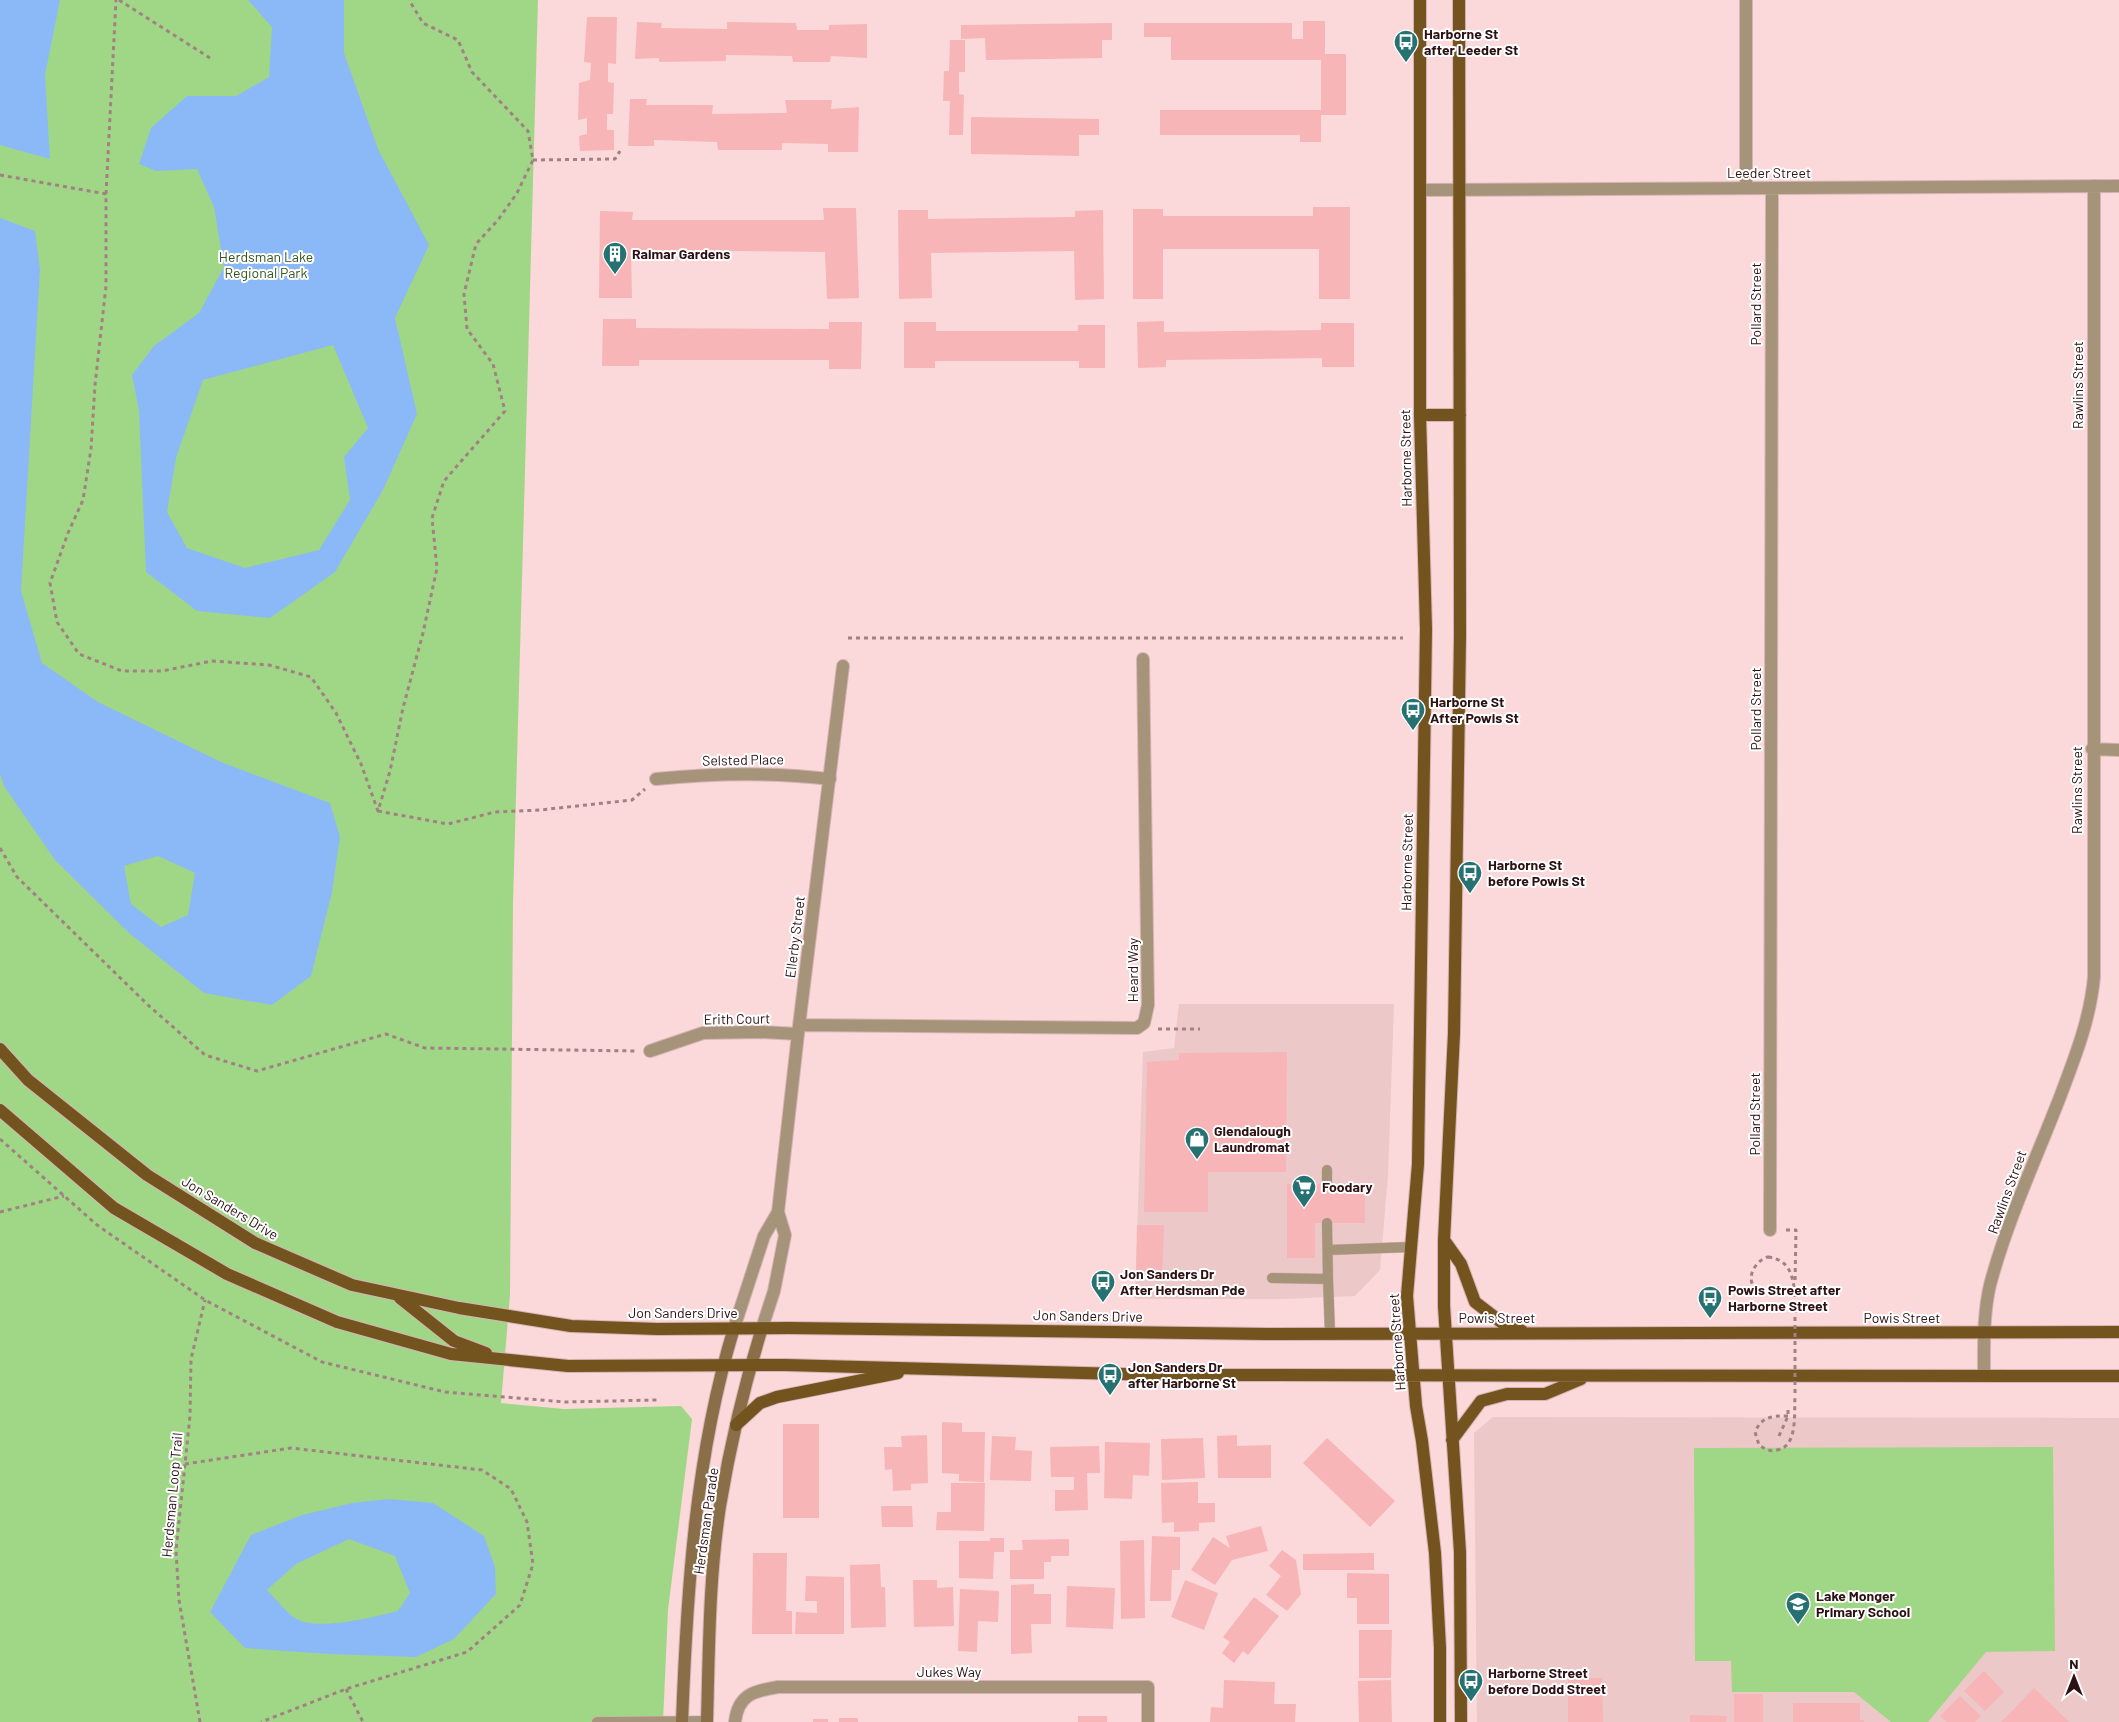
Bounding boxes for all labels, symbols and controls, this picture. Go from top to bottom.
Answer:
place label: Harborne St after Leeder St [1424,25,1518,58]
bus stop icon: Harborne St after Leeder St [1393,29,1419,63]
street label: Leeder Street [1727,164,1811,181]
building icon: Raimar Gardens [602,241,628,275]
place label: Raimar Gardens [632,245,730,262]
park label: Herdsman Lake Regional Park [219,248,313,281]
street label: Pollard Street [1747,263,1764,345]
street label: Rawlins Street [2069,341,2086,429]
street label: Harborne Street [1396,409,1415,507]
street label: Pollard Street [1747,668,1764,750]
place label: Harborne St After Powis St [1430,693,1519,726]
bus stop icon: Harborne St After Powis St [1400,697,1426,731]
street label: Rawlins Street [2068,746,2085,834]
street label: Selsted Place [702,750,784,769]
street label: Harborne Street [1397,813,1416,911]
place label: Harborne St before Powis St [1488,856,1585,889]
bus stop icon: Harborne St before Powis St [1457,860,1483,894]
street label: Ellerby Street [781,895,808,979]
street label: Heard Way [1124,937,1141,1002]
street label: Erith Court [704,1009,770,1028]
street label: Pollard Street [1746,1073,1763,1155]
place label: Glendalough Laundromat [1214,1122,1291,1155]
shop icon: Glendalough Laundromat [1184,1126,1210,1160]
street label: Rawlins Street [1984,1148,2030,1236]
street label: Jon Sanders Drive [179,1172,282,1243]
supermarket icon: Foodary [1291,1174,1317,1208]
place label: Foodary [1322,1178,1373,1195]
place label: Jon Sanders Dr After Herdsman Pde [1120,1265,1245,1298]
bus stop icon: Jon Sanders Dr After Herdsman Pde [1090,1269,1116,1303]
place label: Powis Street after Harborne Street [1728,1281,1841,1314]
bus stop icon: Powis Street after Harborne Street [1697,1285,1723,1319]
street label: Harborne Street [1385,1293,1408,1391]
street label: Jon Sanders Drive [628,1304,738,1321]
street label: Jon Sanders Drive [1033,1306,1143,1325]
street label: Powis Street [1459,1309,1535,1326]
street label: Powis Street [1864,1309,1940,1326]
place label: Jon Sanders Dr after Harborne St [1128,1358,1236,1391]
bus stop icon: Jon Sanders Dr after Harborne St [1097,1362,1123,1396]
street label: Herdsman Loop Trail [158,1432,185,1558]
street label: Herdsman Parade [690,1466,721,1576]
place label: Lake Monger Primary School [1816,1587,1910,1620]
school or university icon: Lake Monger Primary School [1785,1591,1811,1625]
north arrow [2049,1652,2099,1702]
text: N [2069,1655,2079,1672]
street label: Jukes Way [917,1663,982,1680]
place label: Harborne Street before Dodd Street [1488,1664,1606,1697]
bus stop icon: Harborne Street before Dodd Street [1458,1668,1484,1702]

